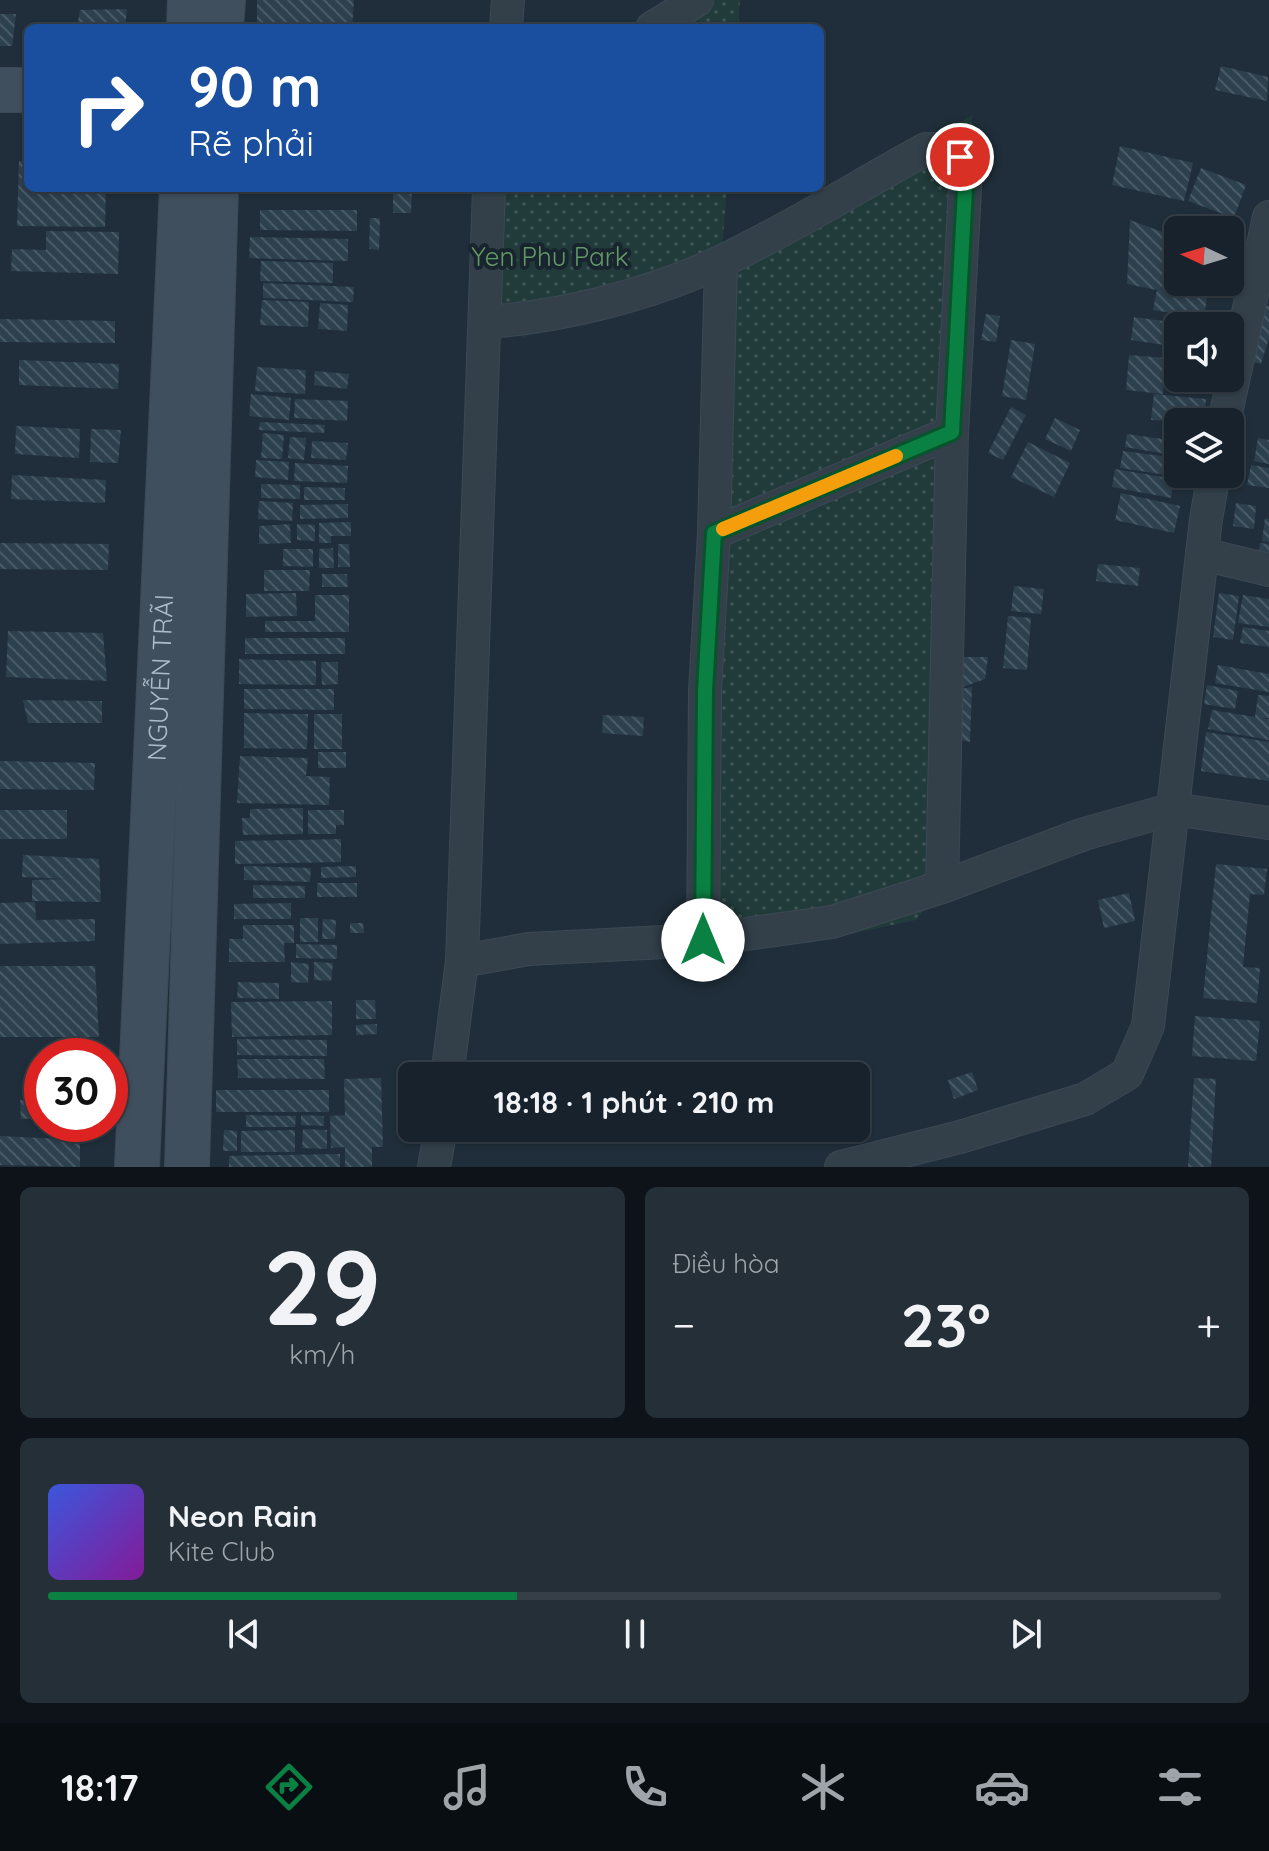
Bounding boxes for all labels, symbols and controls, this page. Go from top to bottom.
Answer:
text: 90 m [188,51,322,121]
icon: right [56,56,160,160]
text: Rẽ phải [188,120,314,165]
pin [926,123,994,191]
icon: arrive [938,135,982,179]
north arrow [1164,216,1244,296]
map controls [1164,216,1244,488]
park label: Yen Phu Park [471,240,629,273]
button: sound [1164,312,1244,392]
button: layers [1164,408,1244,488]
street label: NGUYỄN TRÃI [139,593,180,762]
position arrow [661,898,745,982]
speed limit sign: 30 [24,1038,128,1142]
text: 18:18 · 1 phút · 210 m [494,1083,774,1121]
text: 29 [263,1221,381,1351]
text: Điều hòa [673,1247,780,1280]
text: 23° [901,1287,991,1362]
text: − [673,1297,695,1352]
text: + [1196,1297,1221,1352]
text: km/h [289,1338,355,1371]
text: Neon Rain [168,1497,317,1535]
text: Kite Club [168,1535,275,1568]
icon: previous [222,1612,266,1656]
icon: pause [613,1612,657,1656]
icon: next [1004,1612,1048,1656]
icon: directions [261,1759,317,1815]
icon: music [439,1759,495,1815]
icon: phone [617,1759,673,1815]
icon: climate [795,1759,851,1815]
icon: car [974,1759,1030,1815]
icon: filters [1152,1759,1208,1815]
text: 18:17 [61,1765,138,1810]

